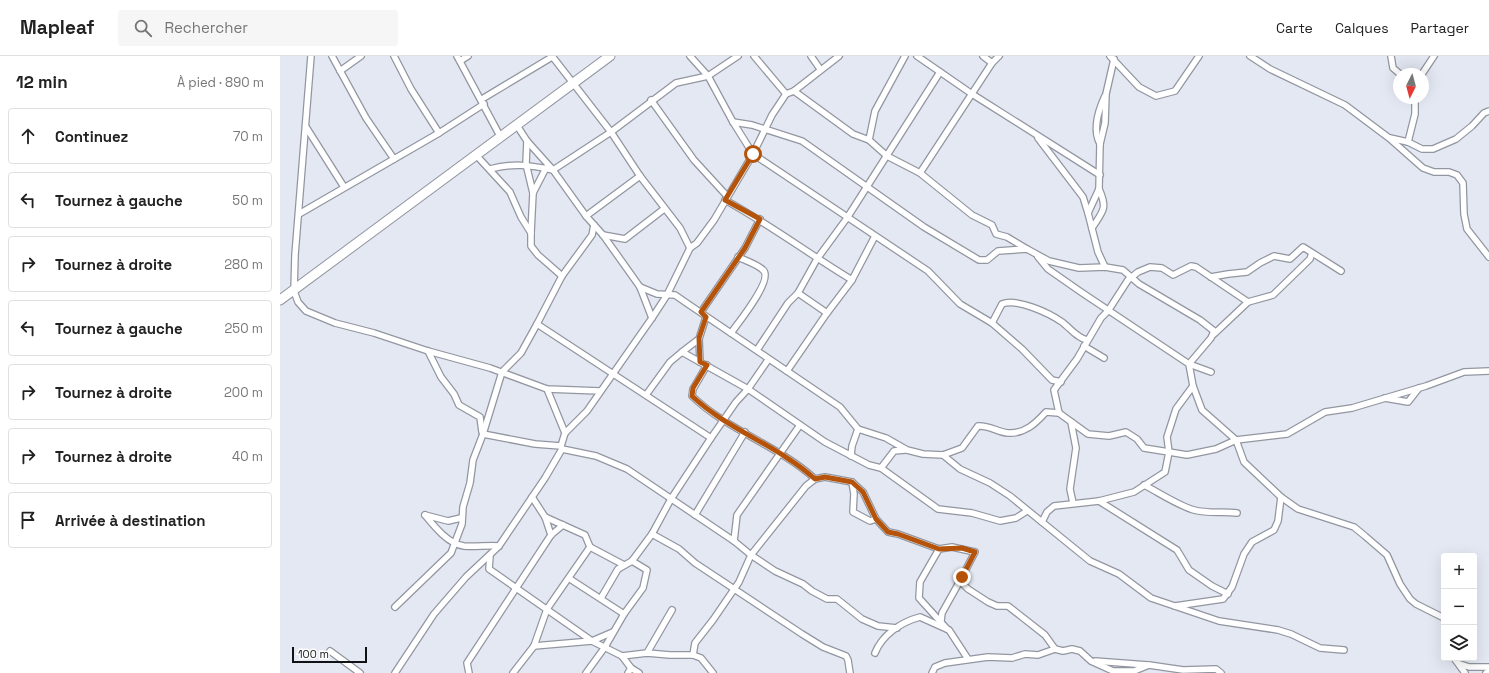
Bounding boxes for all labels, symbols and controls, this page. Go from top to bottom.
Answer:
search box [118,10,398,46]
text: Mapleaf [20,15,94,40]
icon: search [132,17,154,39]
text: Rechercher [164,18,248,37]
text: Carte [1276,19,1313,37]
text: Calques [1335,19,1389,37]
text: Partager [1411,19,1469,37]
north arrow [1393,68,1429,104]
text: 12 min [16,71,68,93]
text: À pied · 890 m [177,74,264,91]
icon: ahead [17,125,39,147]
text: Continuez [55,127,128,146]
text: 70 m [233,128,263,145]
route start [744,145,762,163]
icon: left [17,189,39,211]
text: Tournez à gauche [55,191,183,210]
text: 50 m [232,192,263,209]
icon: right [17,253,39,275]
text: Tournez à droite [55,255,172,274]
text: 280 m [224,256,263,273]
icon: left [17,317,39,339]
text: Tournez à gauche [55,319,183,338]
text: 250 m [225,320,263,337]
icon: right [17,381,39,403]
text: Tournez à droite [55,383,172,402]
text: 200 m [224,384,263,401]
icon: right [17,445,39,467]
text: Tournez à droite [55,447,172,466]
text: 40 m [232,448,263,465]
icon: arrive [17,509,39,531]
text: Arrivée à destination [55,511,205,530]
map controls [1441,553,1477,661]
button: + [1441,553,1477,589]
route end [953,568,971,586]
button: − [1441,589,1477,625]
button: layers [1441,625,1477,661]
scale bar [292,645,367,664]
text: 100 m [298,647,329,661]

